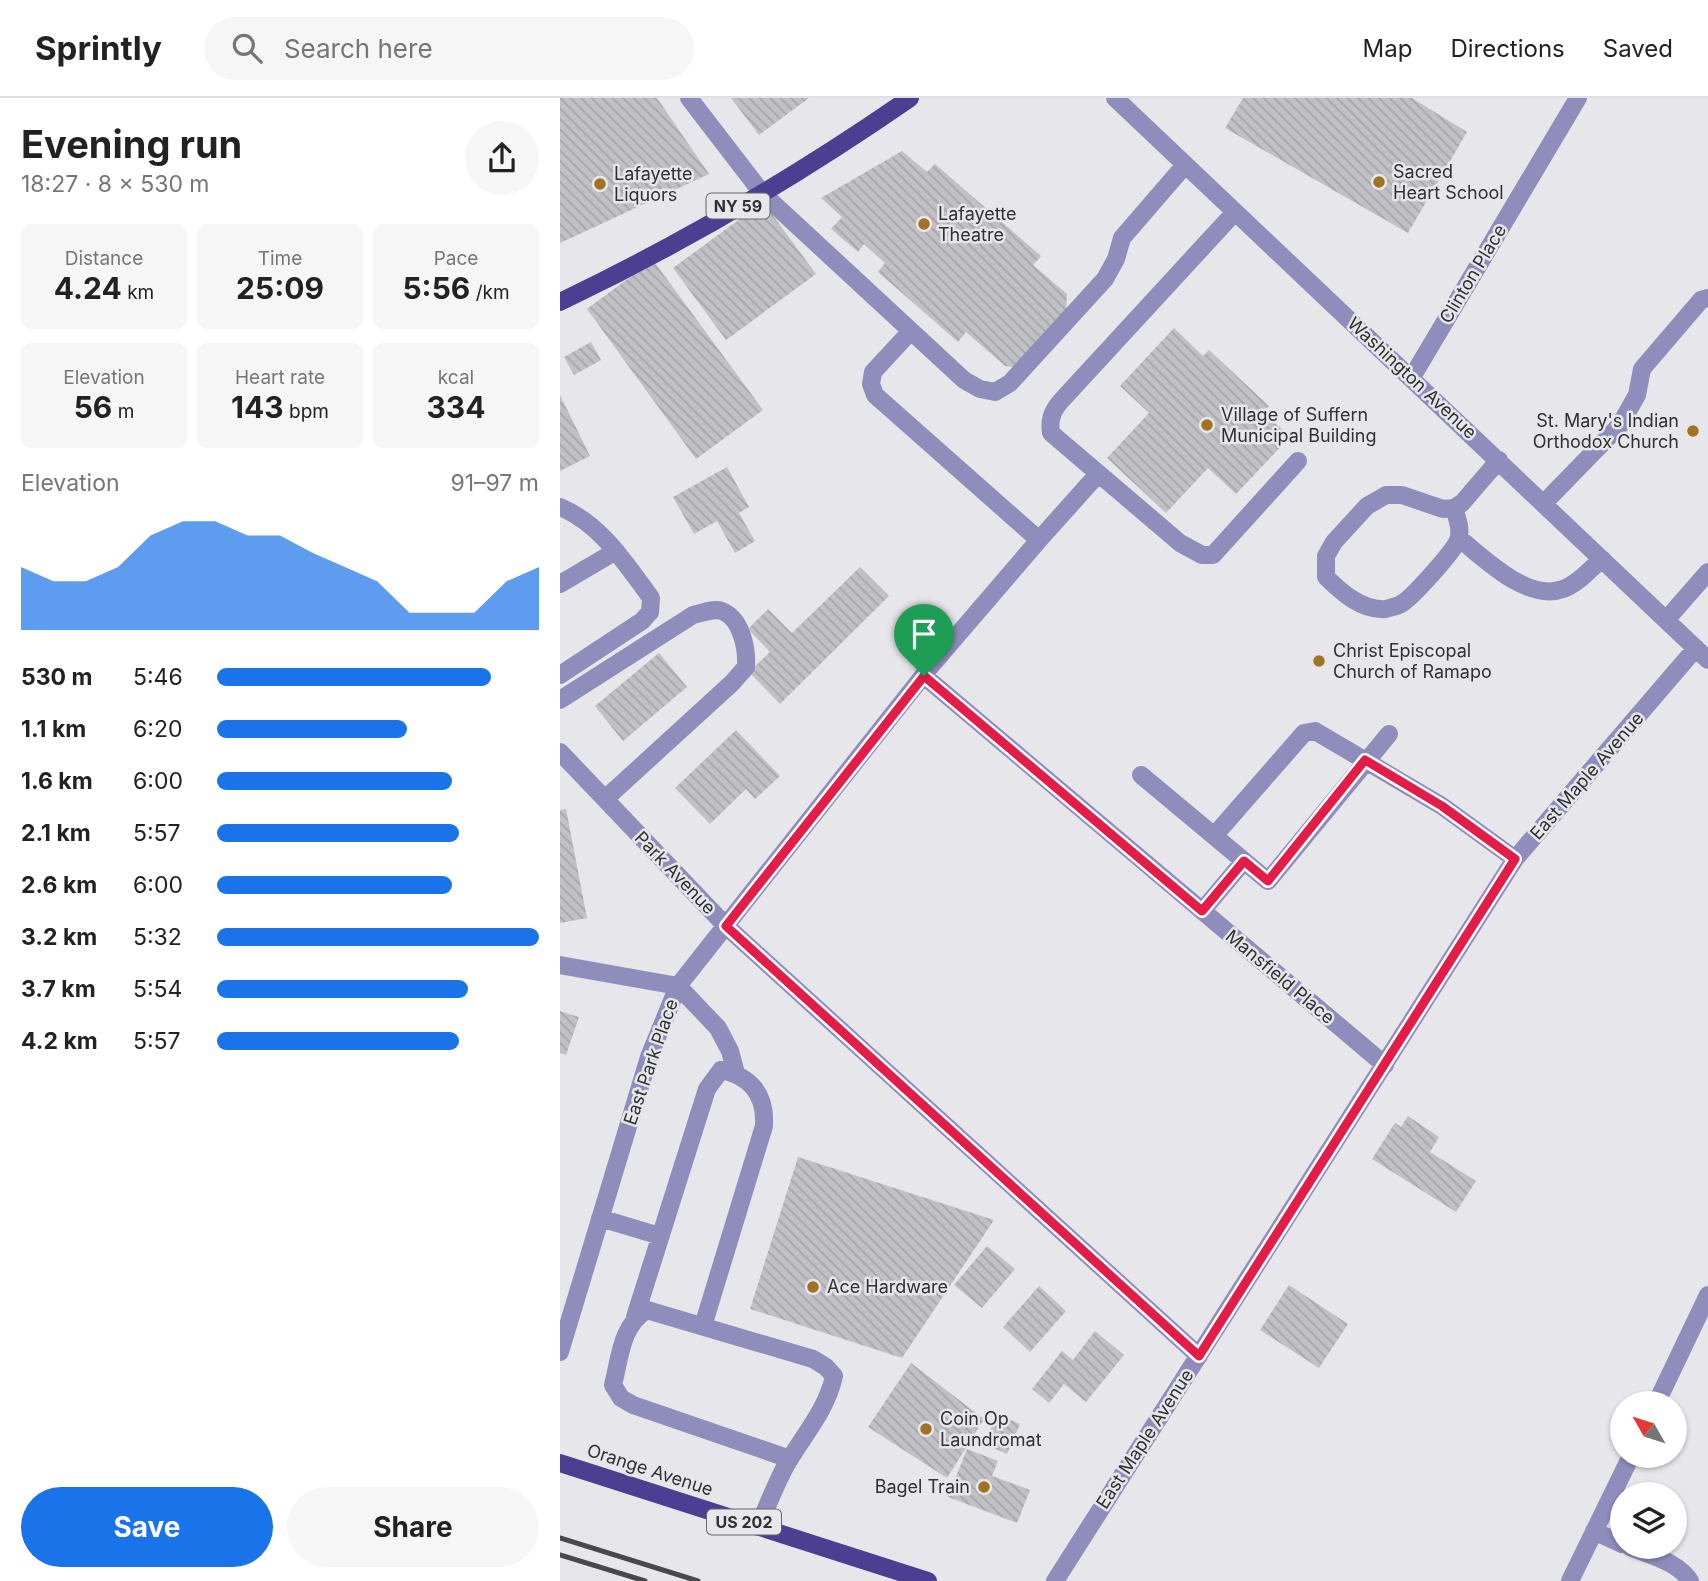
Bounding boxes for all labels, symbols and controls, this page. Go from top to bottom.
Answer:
search box [204,17,694,80]
text: Sprintly [35,28,162,68]
icon: search [228,29,266,67]
text: Search here [284,33,433,64]
text: Map [1363,34,1412,63]
text: Directions [1450,34,1565,63]
text: Saved [1603,34,1673,63]
text: Evening run [21,121,242,167]
button: share [465,121,539,195]
place label: Sacred Heart School [1393,161,1504,203]
place label: Lafayette Liquors [614,163,692,205]
text: 18:27 · 8 × 530 m [21,170,210,198]
marker: Sacred Heart School [1371,174,1387,190]
marker: Lafayette Liquors [592,176,608,192]
road number: NY 59 [706,194,770,218]
place label: Lafayette Theatre [938,203,1016,245]
marker: Lafayette Theatre [916,216,932,232]
street label: Clinton Place [1435,221,1510,327]
text: Distance [65,247,143,270]
text: Time [258,247,302,270]
text: Pace [434,247,478,270]
text: 4.24 [54,270,122,306]
text: 25:09 [236,270,324,306]
text: 5:56 [402,270,470,306]
text: km [122,281,154,304]
text: /km [470,281,510,304]
street label: Washington Avenue [1344,312,1481,443]
text: Elevation [63,366,145,389]
text: Heart rate [235,366,325,389]
text: kcal [438,366,474,389]
text: 56 [74,389,112,425]
text: 143 [231,389,284,425]
text: 334 [426,389,486,425]
text: m [112,400,134,423]
text: bpm [284,400,329,423]
place label: Village of Suffern Municipal Building [1221,404,1376,446]
place label: St. Mary's Indian Orthodox Church [1533,410,1679,452]
marker: Village of Suffern Municipal Building [1199,417,1215,433]
marker: St. Mary's Indian Orthodox Church [1685,423,1701,439]
text: Elevation [21,469,120,497]
text: 91–97 m [450,469,539,497]
pin [894,604,954,676]
icon: arrive [905,615,943,653]
place label: Christ Episcopal Church of Ramapo [1333,640,1492,682]
marker: Christ Episcopal Church of Ramapo [1311,653,1327,669]
text: 530 m [21,663,93,691]
text: 5:46 [133,663,183,691]
street label: East Maple Avenue [1526,708,1648,844]
text: 1.1 km [21,715,86,743]
text: 6:20 [133,715,182,743]
text: 1.6 km [21,767,93,795]
text: 6:00 [133,767,183,795]
text: 2.1 km [21,819,91,847]
text: 5:57 [133,819,181,847]
street label: Park Avenue [631,827,720,918]
text: 2.6 km [21,871,97,899]
text: 6:00 [133,871,183,899]
text: 3.2 km [21,923,97,951]
text: 5:32 [133,923,182,951]
street label: Mansfield Place [1222,925,1339,1028]
text: 3.7 km [21,975,96,1003]
text: 5:54 [133,975,182,1003]
street label: East Park Place [619,996,682,1128]
text: 4.2 km [21,1027,98,1055]
text: 5:57 [133,1027,181,1055]
place label: Ace Hardware [827,1276,948,1297]
marker: Ace Hardware [805,1279,821,1295]
street label: East Maple Avenue [1092,1365,1197,1512]
north arrow [1610,1391,1687,1468]
map controls [1610,1391,1687,1559]
place label: Coin Op Laundromat [940,1408,1042,1450]
marker: Coin Op Laundromat [918,1421,934,1437]
street label: Orange Avenue [585,1439,716,1500]
place label: Bagel Train [875,1476,970,1497]
marker: Bagel Train [976,1479,992,1495]
button: layers [1610,1482,1687,1559]
button: Save [21,1487,273,1567]
button: Share [287,1487,539,1567]
road number: US 202 [707,1510,781,1534]

